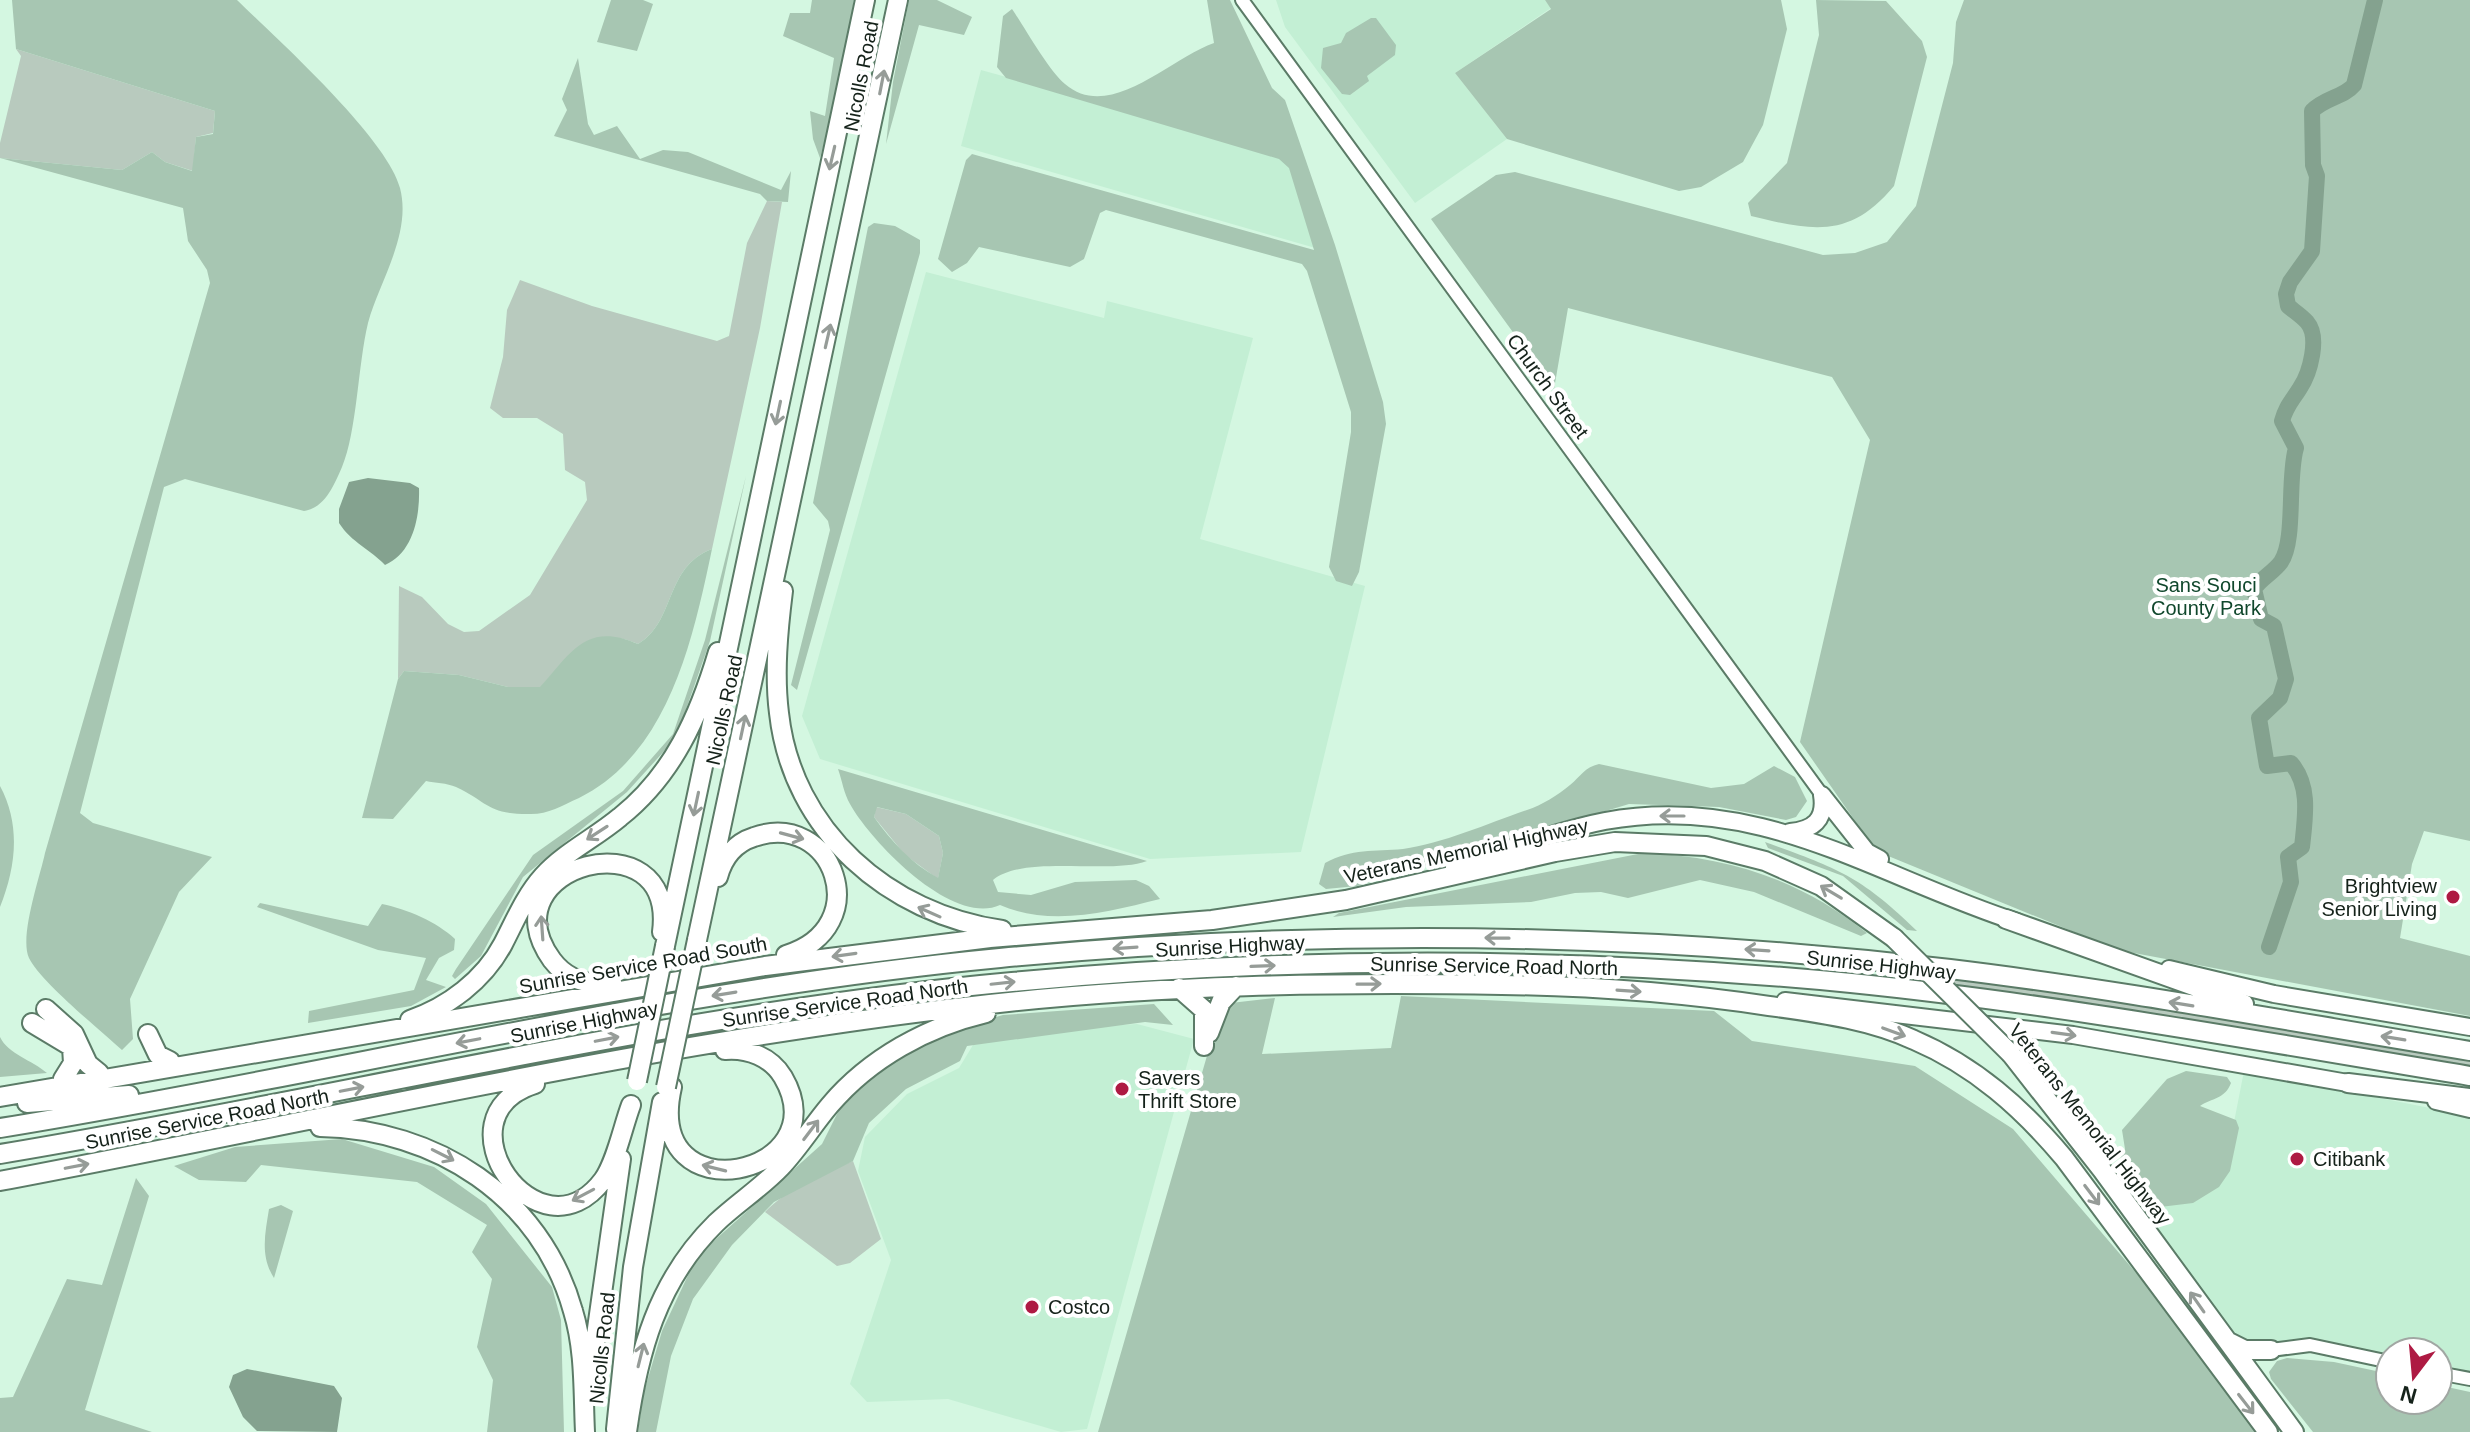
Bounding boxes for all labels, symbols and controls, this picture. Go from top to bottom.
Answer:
street label: Nicolls Road [839,19,883,133]
one-way arrow [875,70,890,95]
one-way arrow [823,145,838,171]
one-way arrow [821,324,836,349]
street label: Church Street [1503,330,1593,443]
one-way arrow [770,400,785,425]
park label: Sans Souci County Park [2151,574,2262,619]
street label: Nicolls Road [702,653,746,767]
one-way arrow [736,715,751,740]
one-way arrow [688,791,703,817]
one-way arrow [1659,808,1686,824]
street label: Veterans Memorial Highway [1342,814,1590,888]
one-way arrow [587,825,609,842]
one-way arrow [778,830,804,845]
place label: Brightview Senior Living [2321,875,2438,920]
one-way arrow [1820,884,1843,900]
marker: Brightview Senior Living [2444,888,2462,906]
one-way arrow [918,903,942,918]
one-way arrow [534,915,549,942]
street label: Sunrise Highway [1154,931,1306,961]
one-way arrow [1484,931,1511,946]
street label: Sunrise Service Road South [517,932,769,998]
one-way arrow [1112,941,1139,956]
one-way arrow [1744,942,1771,957]
street label: Sunrise Highway [1805,946,1957,984]
one-way arrow [832,948,857,963]
street label: Sunrise Service Road North [1370,953,1618,979]
one-way arrow [1249,958,1276,973]
street label: Sunrise Service Road North [721,975,969,1031]
one-way arrow [989,975,1016,990]
one-way arrow [1355,976,1382,992]
one-way arrow [1615,984,1642,999]
one-way arrow [712,987,737,1002]
one-way arrow [2169,995,2194,1010]
street label: Sunrise Highway [508,997,660,1047]
street label: Veterans Memorial Highway [2005,1019,2175,1229]
one-way arrow [1881,1026,1906,1040]
one-way arrow [2051,1027,2076,1042]
one-way arrow [2381,1030,2406,1045]
one-way arrow [594,1031,620,1046]
one-way arrow [456,1034,482,1049]
place label: Savers Thrift Store [1138,1067,1237,1112]
marker: Savers Thrift Store [1113,1080,1131,1098]
one-way arrow [339,1081,364,1096]
street label: Sunrise Service Road North [83,1085,331,1153]
one-way arrow [802,1119,819,1141]
one-way arrow [431,1147,455,1163]
place label: Citibank [2313,1148,2386,1170]
marker: Citibank [2288,1150,2306,1168]
one-way arrow [63,1158,89,1173]
one-way arrow [702,1160,727,1175]
one-way arrow [2083,1183,2100,1205]
one-way arrow [572,1187,595,1203]
street label: Nicolls Road [585,1291,619,1405]
one-way arrow [2189,1292,2206,1313]
place label: Costco [1048,1296,1110,1318]
marker: Costco [1023,1298,1041,1316]
north arrow [2374,1336,2454,1416]
one-way arrow [634,1343,649,1369]
text: N [2398,1381,2420,1409]
one-way arrow [2238,1393,2255,1414]

